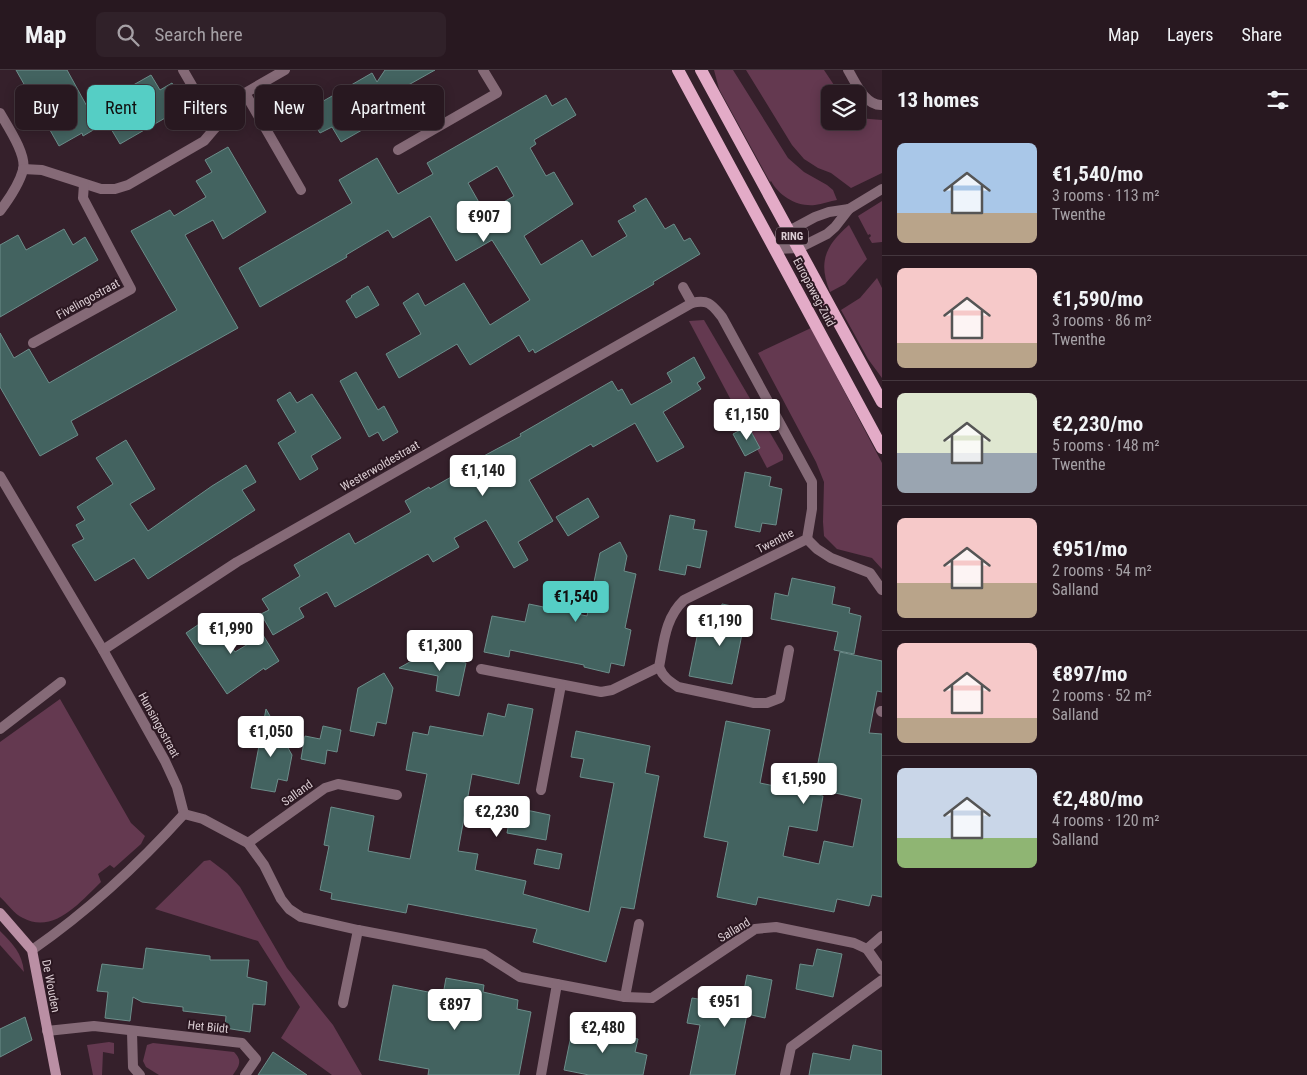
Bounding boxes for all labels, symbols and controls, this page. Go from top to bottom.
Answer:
search box [96,12,446,57]
text: Map [25,21,66,49]
icon: search [114,21,142,49]
text: Search here [154,23,243,46]
text: Map [1108,24,1139,45]
text: Layers [1167,24,1214,45]
text: Share [1242,24,1282,45]
chip: Buy [15,85,77,130]
chip: Rent [87,85,155,130]
chip: Filters [165,85,245,130]
chip: New [255,85,323,130]
chip: Apartment [333,85,444,130]
map controls [821,85,866,130]
button: layers [821,85,866,130]
icon: filters [1264,86,1292,114]
text: 13 homes [897,88,979,112]
text: €1,540/mo [1052,162,1143,186]
icon: home [937,163,997,223]
text: 3 rooms · 113 m² [1052,186,1160,205]
pin: €907 [454,200,514,243]
text: Twenthe [1052,205,1106,224]
text: €907 [468,207,500,226]
road number: RING [776,228,808,245]
street label: Europaweg-Zuid [790,255,838,329]
street label: Fivelingostraat [54,276,122,322]
text: €1,590/mo [1052,287,1143,311]
icon: home [937,288,997,348]
text: 3 rooms · 86 m² [1052,311,1152,330]
text: Twenthe [1052,330,1106,349]
pin: €1,150 [706,398,788,441]
text: €1,150 [725,405,769,424]
text: €2,230/mo [1052,412,1143,436]
icon: home [937,413,997,473]
text: 5 rooms · 148 m² [1052,436,1160,455]
street label: Westerwoldestraat [338,438,422,494]
pin: €1,140 [442,454,524,497]
text: Twenthe [1052,455,1106,474]
text: €1,140 [461,461,505,480]
street label: Twenthe [754,525,796,556]
text: €951/mo [1052,537,1127,561]
icon: home [937,538,997,598]
text: 2 rooms · 54 m² [1052,561,1152,580]
pin: €1,540 [535,580,617,623]
text: Salland [1052,580,1099,599]
text: €1,540 [554,587,598,606]
pin: €1,190 [679,604,761,647]
text: €1,190 [698,611,742,630]
pin: €1,990 [190,612,272,655]
text: €1,990 [209,619,253,638]
pin: €1,300 [399,630,481,672]
text: €1,300 [418,636,462,655]
text: €897/mo [1052,662,1127,686]
icon: home [937,663,997,723]
text: 2 rooms · 52 m² [1052,686,1152,705]
street label: Hunsingostraat [135,690,183,761]
text: Salland [1052,705,1099,724]
pin: €1,050 [230,716,312,758]
text: €1,050 [249,722,293,741]
pin: €1,590 [763,762,845,805]
text: €1,590 [782,769,826,788]
street label: Salland [279,777,315,809]
text: €2,480/mo [1052,787,1143,811]
icon: home [937,788,997,848]
pin: €2,230 [456,796,538,838]
text: €2,230 [475,802,519,821]
text: 4 rooms · 120 m² [1052,811,1160,830]
text: Salland [1052,830,1099,849]
street label: Salland [715,915,753,945]
street label: De Wouden [39,958,63,1014]
pin: €951 [695,986,755,1028]
pin: €897 [425,988,485,1031]
text: €951 [709,992,741,1011]
text: €897 [439,995,471,1014]
pin: €2,480 [562,1012,644,1054]
street label: Het Bildt [187,1018,230,1036]
text: €2,480 [581,1018,625,1037]

